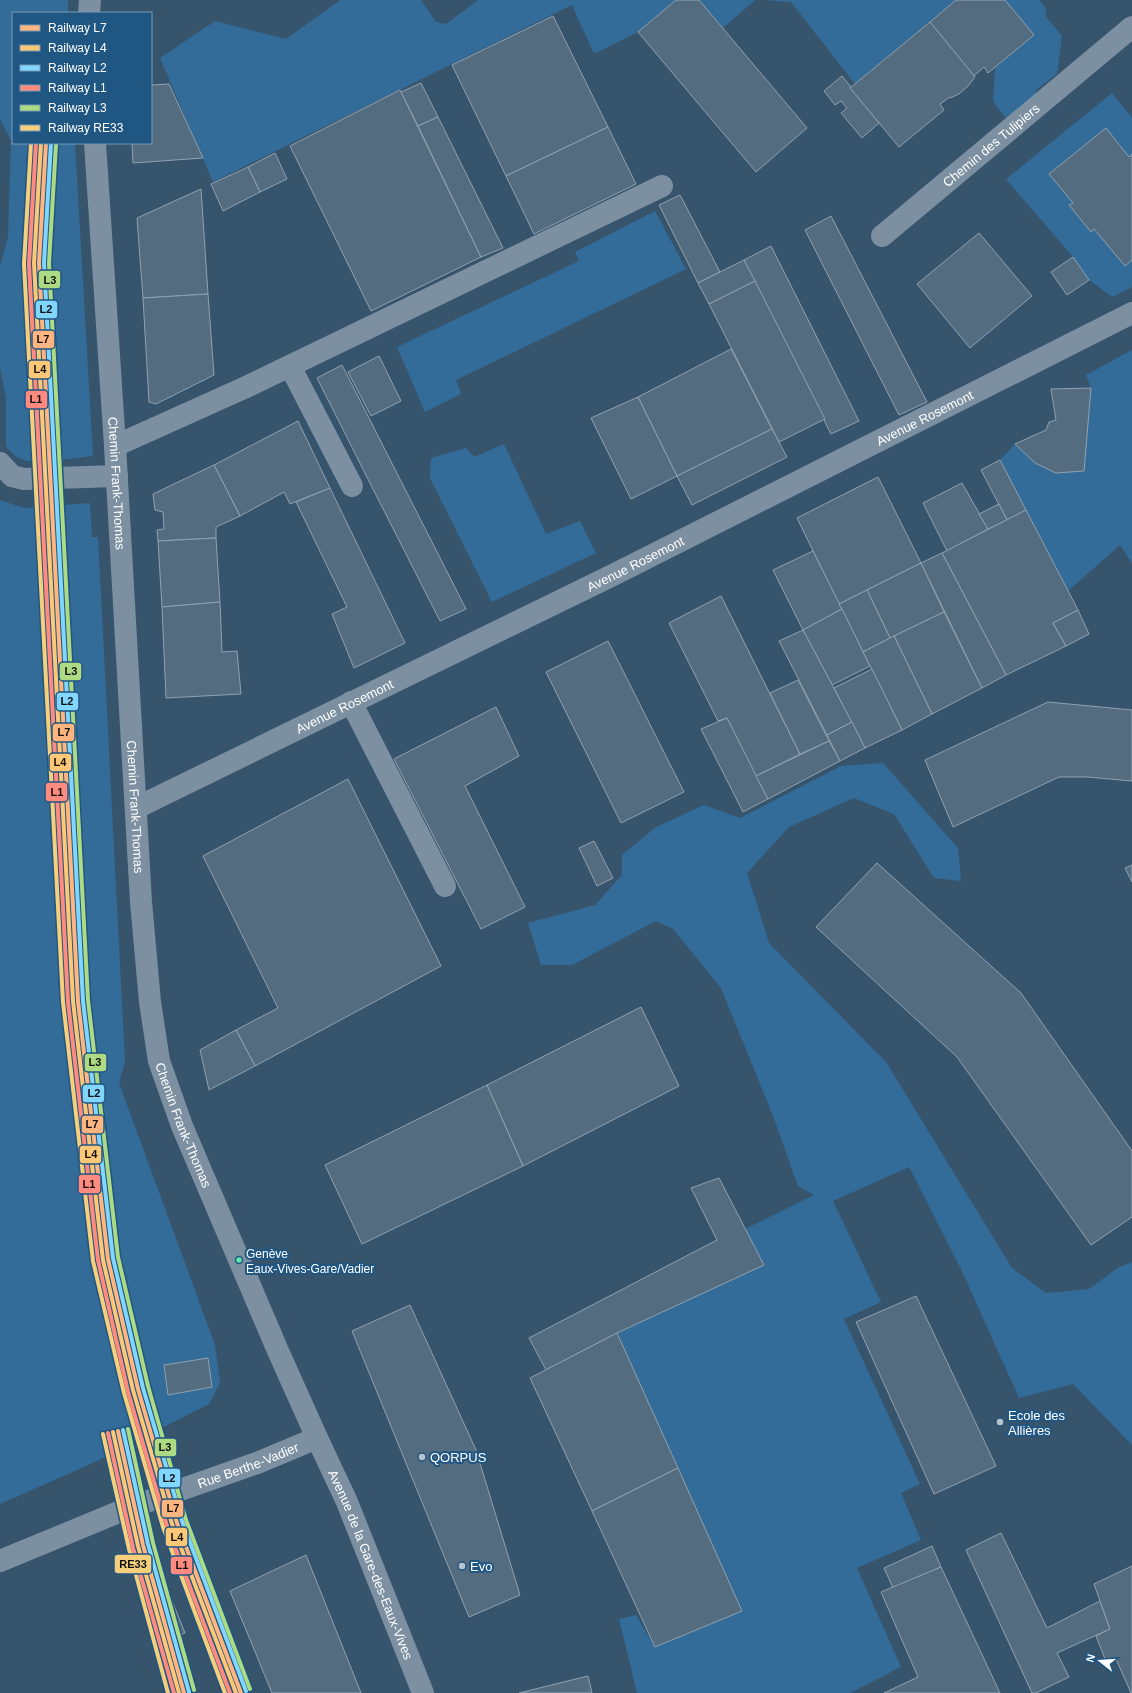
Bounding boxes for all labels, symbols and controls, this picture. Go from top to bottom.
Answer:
legend [12,12,152,144]
text: Railway L7 [48,21,107,35]
text: Railway L4 [48,41,107,55]
text: Railway L2 [48,61,107,75]
text: Railway L1 [48,81,107,95]
street label: Chemin des Tulipiers [940,100,1043,190]
text: Railway L3 [48,101,107,115]
text: Railway RE33 [48,121,124,135]
line badge: L3 [38,270,61,289]
text: L3 [44,274,56,286]
line badge: L2 [35,300,58,319]
text: L2 [40,303,52,315]
line badge: L7 [32,330,55,349]
text: L7 [37,333,49,345]
line badge: L4 [28,360,51,379]
text: L4 [34,363,47,375]
street label: Avenue Rosemont [874,387,976,449]
line badge: L1 [25,390,48,409]
text: L1 [30,393,42,405]
street label: Chemin Frank-Thomas [105,416,128,551]
street label: Avenue Rosemont [585,533,687,595]
line badge: L3 [59,662,82,681]
text: L3 [65,665,77,677]
street label: Avenue Rosemont [293,676,396,737]
line badge: L2 [56,692,79,711]
text: L2 [61,695,73,707]
line badge: L7 [52,723,75,742]
text: L7 [58,726,70,738]
street label: Chemin Frank-Thomas [124,740,146,874]
line badge: L4 [49,753,72,772]
text: L4 [54,756,67,768]
line badge: L1 [45,782,68,802]
text: L1 [51,786,63,798]
line badge: L3 [84,1053,107,1072]
text: L3 [89,1056,101,1068]
street label: Chemin Frank-Thomas [152,1061,215,1190]
line badge: L2 [82,1084,105,1103]
text: L2 [88,1087,100,1099]
line badge: L7 [81,1115,104,1134]
text: L7 [86,1118,98,1130]
line badge: L4 [79,1145,102,1164]
text: L4 [85,1148,98,1160]
line badge: L1 [78,1174,101,1194]
text: L1 [83,1178,95,1190]
place label: Genève Eaux-Vives-Gare/Vadier [246,1247,374,1276]
marker: Genève Eaux-Vives-Gare/Vadier [234,1255,244,1265]
place label: Ecole des Allières [1008,1408,1066,1438]
marker: Ecole des Allières [995,1417,1005,1427]
line badge: L3 [154,1438,177,1457]
street label: Rue Berthe-Vadier [196,1439,302,1491]
text: L3 [159,1441,171,1453]
place label: QORPUS [430,1450,487,1465]
marker: QORPUS [417,1452,427,1462]
street label: Avenue de la Gare-des-Eaux-Vives [325,1467,416,1662]
line badge: L2 [158,1468,181,1488]
text: L2 [163,1472,175,1484]
line badge: L7 [161,1499,184,1518]
text: L7 [167,1502,179,1514]
line badge: L4 [165,1527,188,1547]
text: L4 [171,1531,184,1543]
line badge: RE33 [114,1554,152,1574]
line badge: L1 [170,1556,193,1575]
text: RE33 [119,1558,147,1570]
text: L1 [176,1559,188,1571]
place label: Evo [470,1559,492,1574]
marker: Evo [457,1561,467,1571]
north arrow [1080,1641,1120,1681]
text: N [1084,1652,1097,1664]

